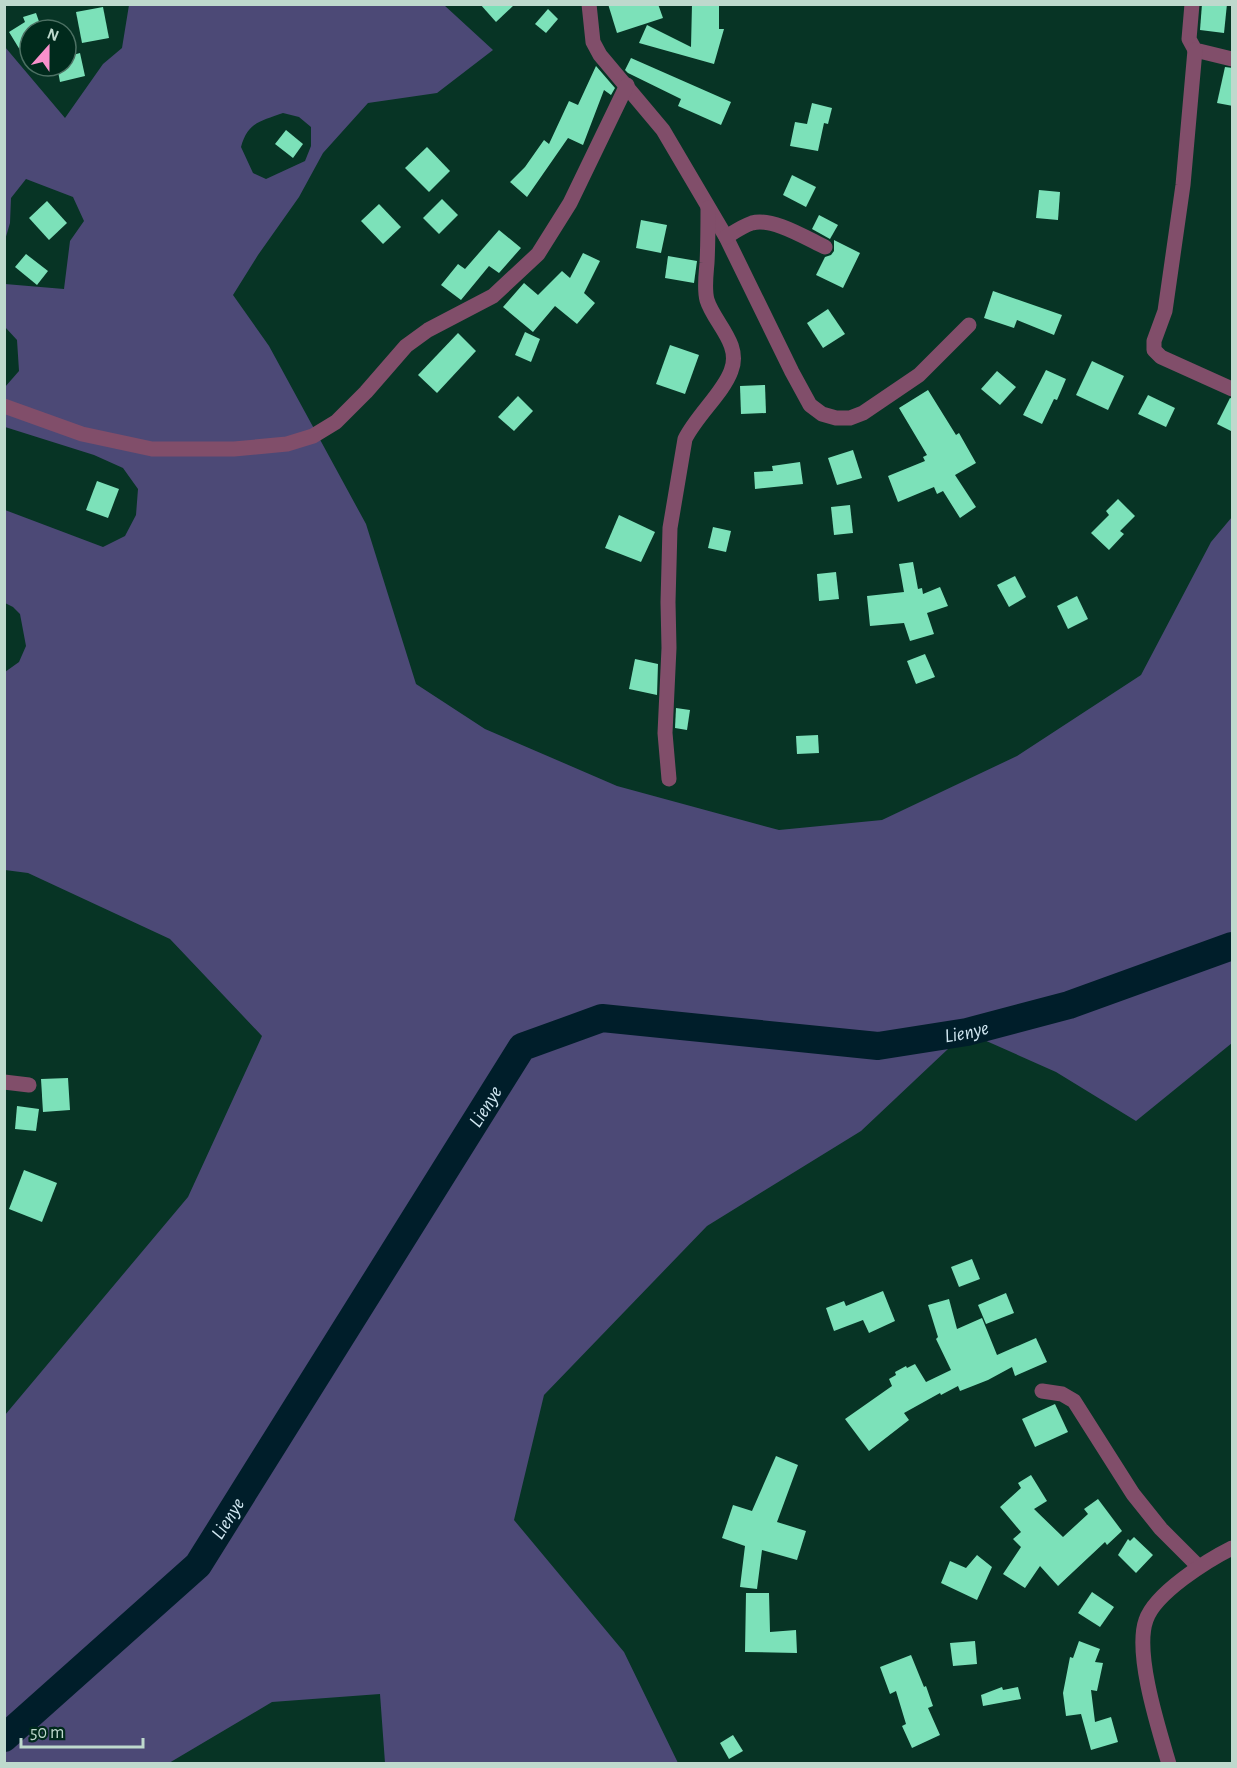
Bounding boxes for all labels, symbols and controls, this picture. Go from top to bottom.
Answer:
north arrow [18,18,78,78]
text: N [45,25,61,44]
water label: Lienye [943,1018,991,1046]
water label: Lienye [466,1082,506,1131]
water label: Lienye [208,1494,249,1543]
scale bar [21,1711,142,1749]
text: 50 m [30,1724,64,1742]

